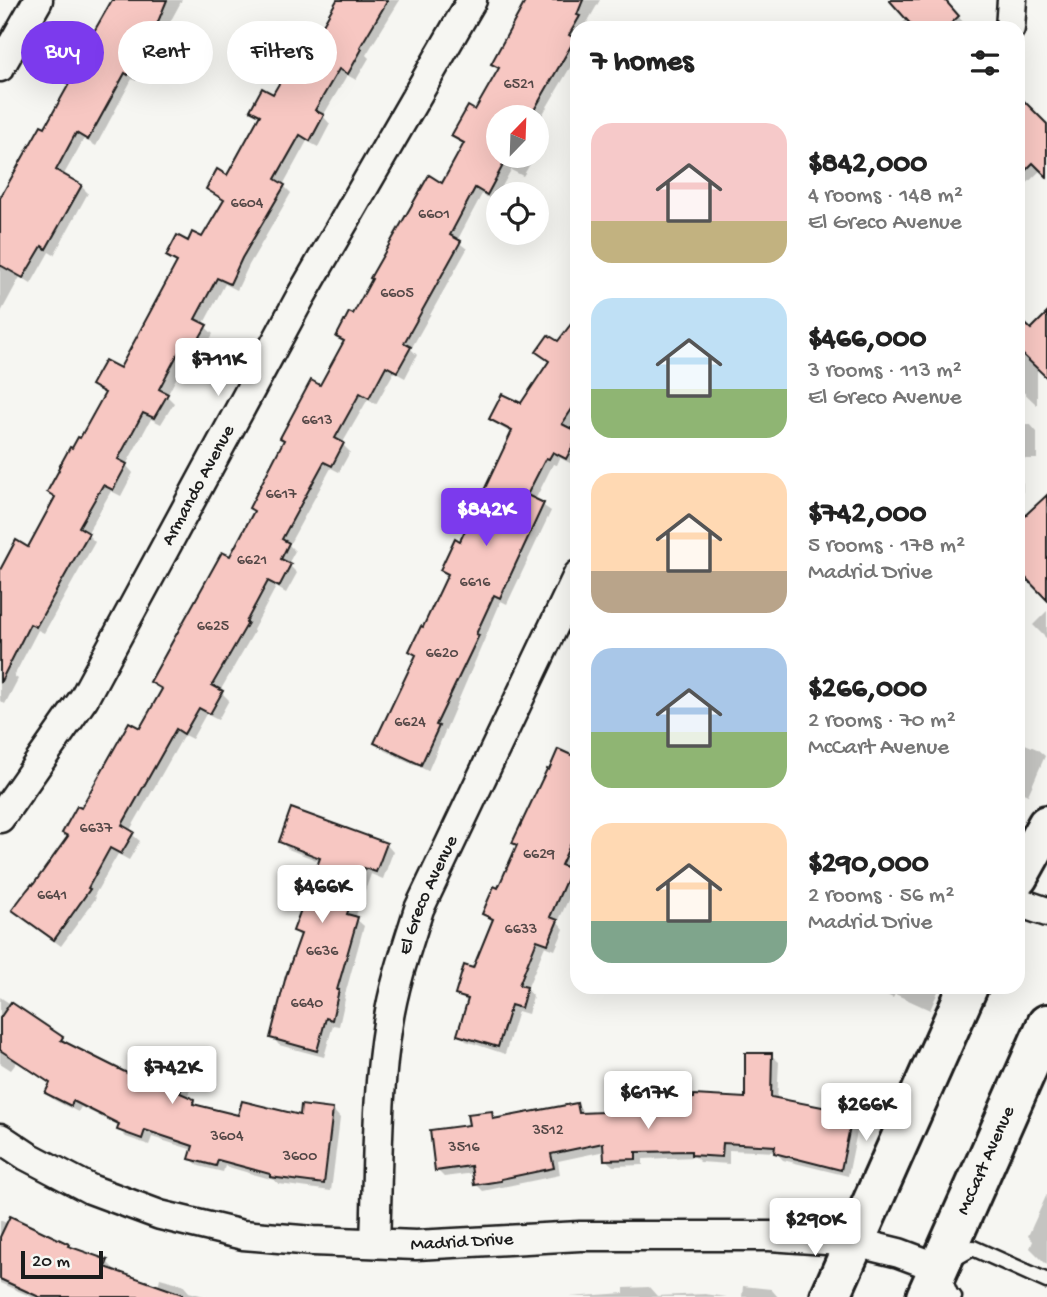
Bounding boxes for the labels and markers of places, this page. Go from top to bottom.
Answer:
pin: $711K [169,338,267,398]
pin: $842K [437,489,535,548]
pin: $466K [273,866,371,925]
pin: $742K [123,1046,221,1106]
pin: $617K [599,1072,697,1131]
pin: $266K [817,1084,915,1143]
pin: $290K [766,1198,864,1258]

